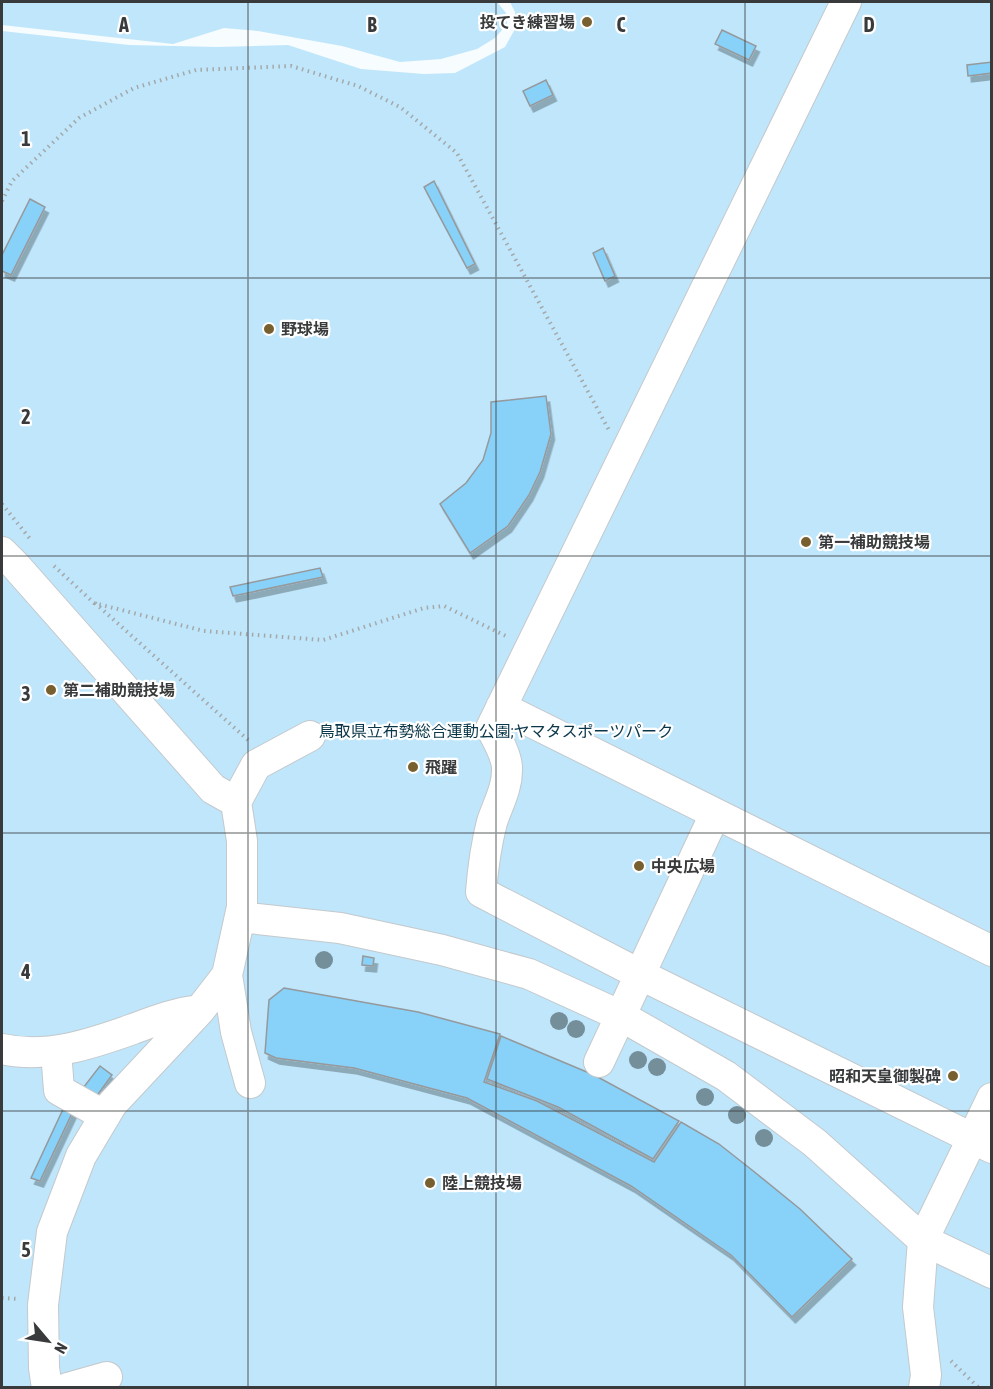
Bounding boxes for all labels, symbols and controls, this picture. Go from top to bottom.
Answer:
text: A [118,13,129,36]
text: B [367,13,377,36]
place label: 投てき練習場 [479,13,575,31]
text: C [617,13,626,36]
text: D [863,13,875,36]
marker: 投てき練習場 [580,15,594,29]
text: 1 [21,127,31,150]
place label: 野球場 [281,320,329,338]
marker: 野球場 [262,322,276,336]
text: 2 [21,405,31,428]
place label: 第一補助競技場 [818,533,930,551]
marker: 第一補助競技場 [799,535,813,549]
place label: 第二補助競技場 [63,681,175,699]
text: 3 [21,682,31,705]
marker: 第二補助競技場 [44,683,58,697]
park label: 鳥取県立布勢総合運動公園;ヤマタスポーツパーク [319,722,673,740]
place label: 飛躍 [425,758,457,776]
marker: 飛躍 [406,760,420,774]
place label: 中央広場 [651,857,715,875]
marker: 中央広場 [632,859,646,873]
text: 4 [20,960,31,983]
place label: 昭和天皇御製碑 [829,1067,941,1085]
marker: 昭和天皇御製碑 [946,1069,960,1083]
place label: 陸上競技場 [442,1174,522,1192]
marker: 陸上競技場 [423,1176,437,1190]
text: 5 [21,1238,31,1261]
north arrow [18,1311,78,1371]
text: N [51,1340,71,1357]

